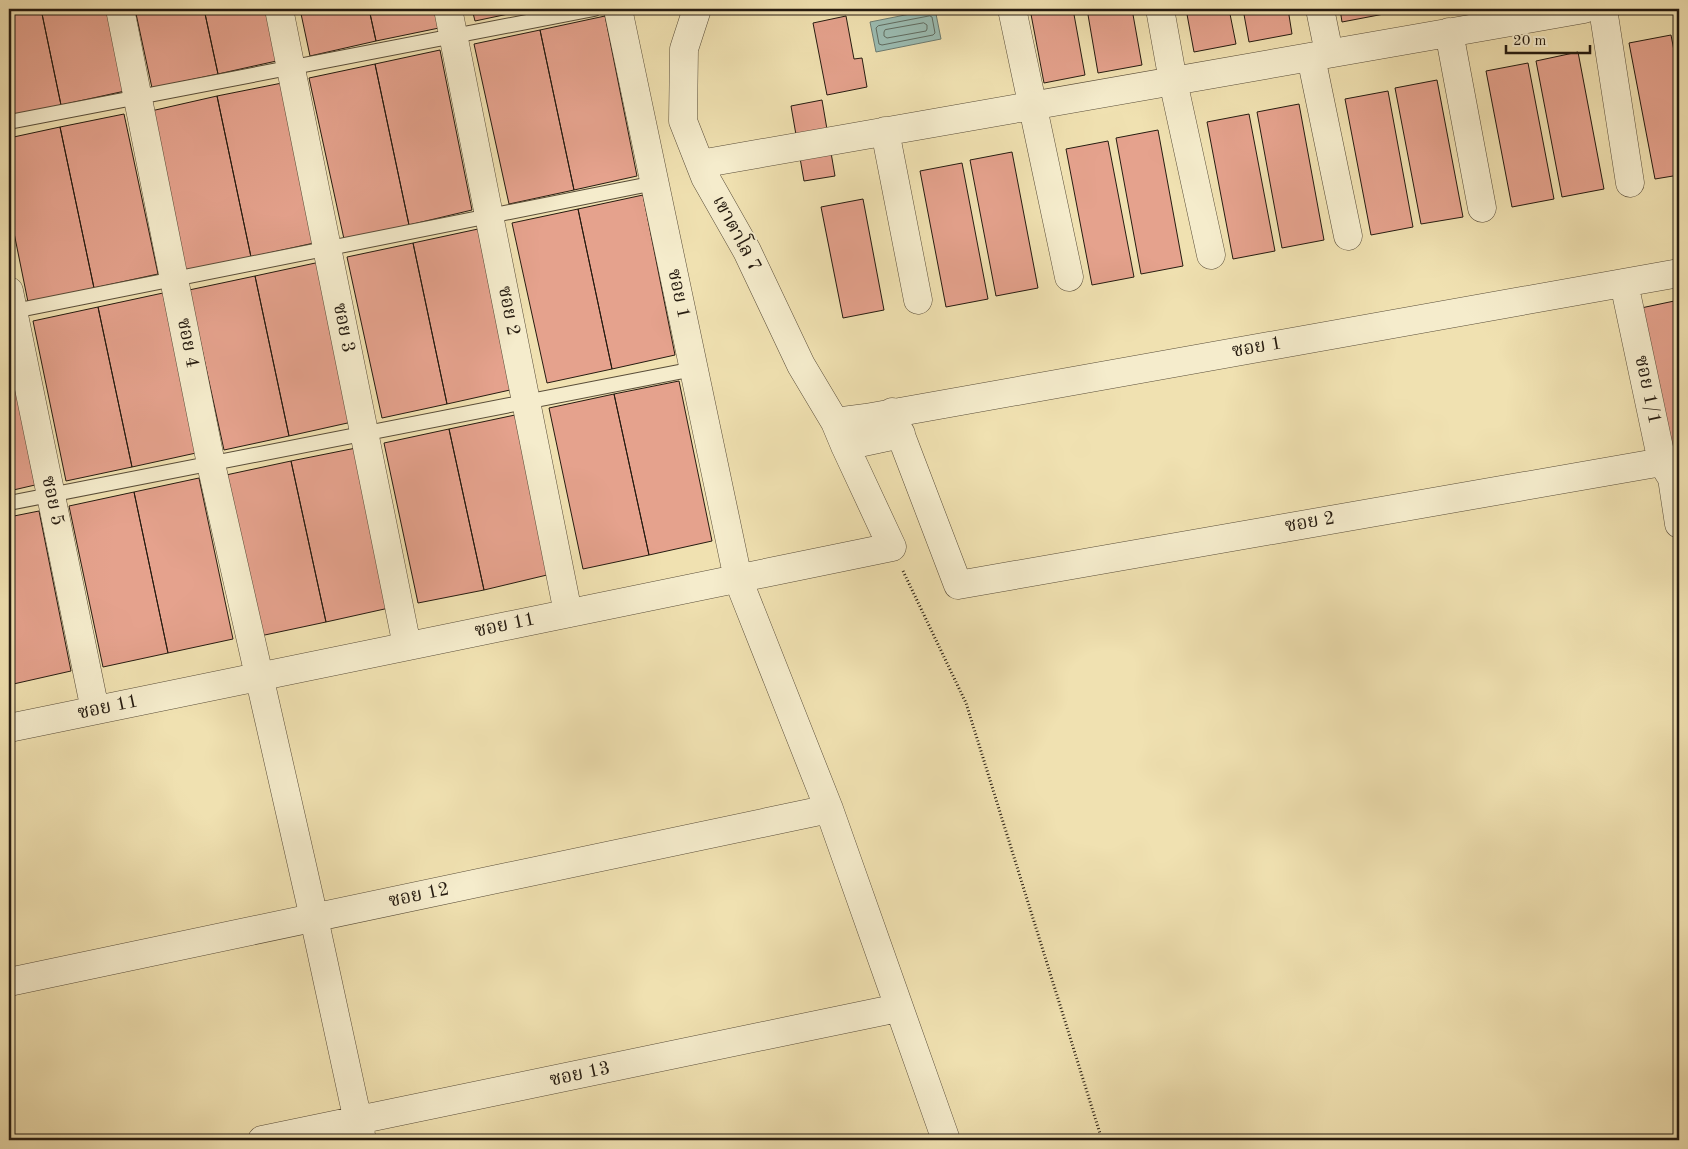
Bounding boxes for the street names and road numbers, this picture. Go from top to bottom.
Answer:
street label: เขาตาโล 7 [708,190,770,275]
street label: ซอย 1 [663,267,693,321]
street label: ซอย 2 [494,285,522,337]
street label: ซอย 3 [329,302,357,354]
street label: ซอย 4 [173,317,201,369]
street label: ซอย 1 [1231,334,1283,362]
street label: ซอย 1/1 [1630,354,1664,426]
street label: ซอย 5 [37,474,67,528]
street label: ซอย 2 [1284,509,1336,537]
street label: ซอย 11 [473,610,537,642]
street label: ซอย 11 [76,692,140,724]
street label: ซอย 12 [387,880,451,912]
street label: ซอย 13 [548,1059,612,1091]

